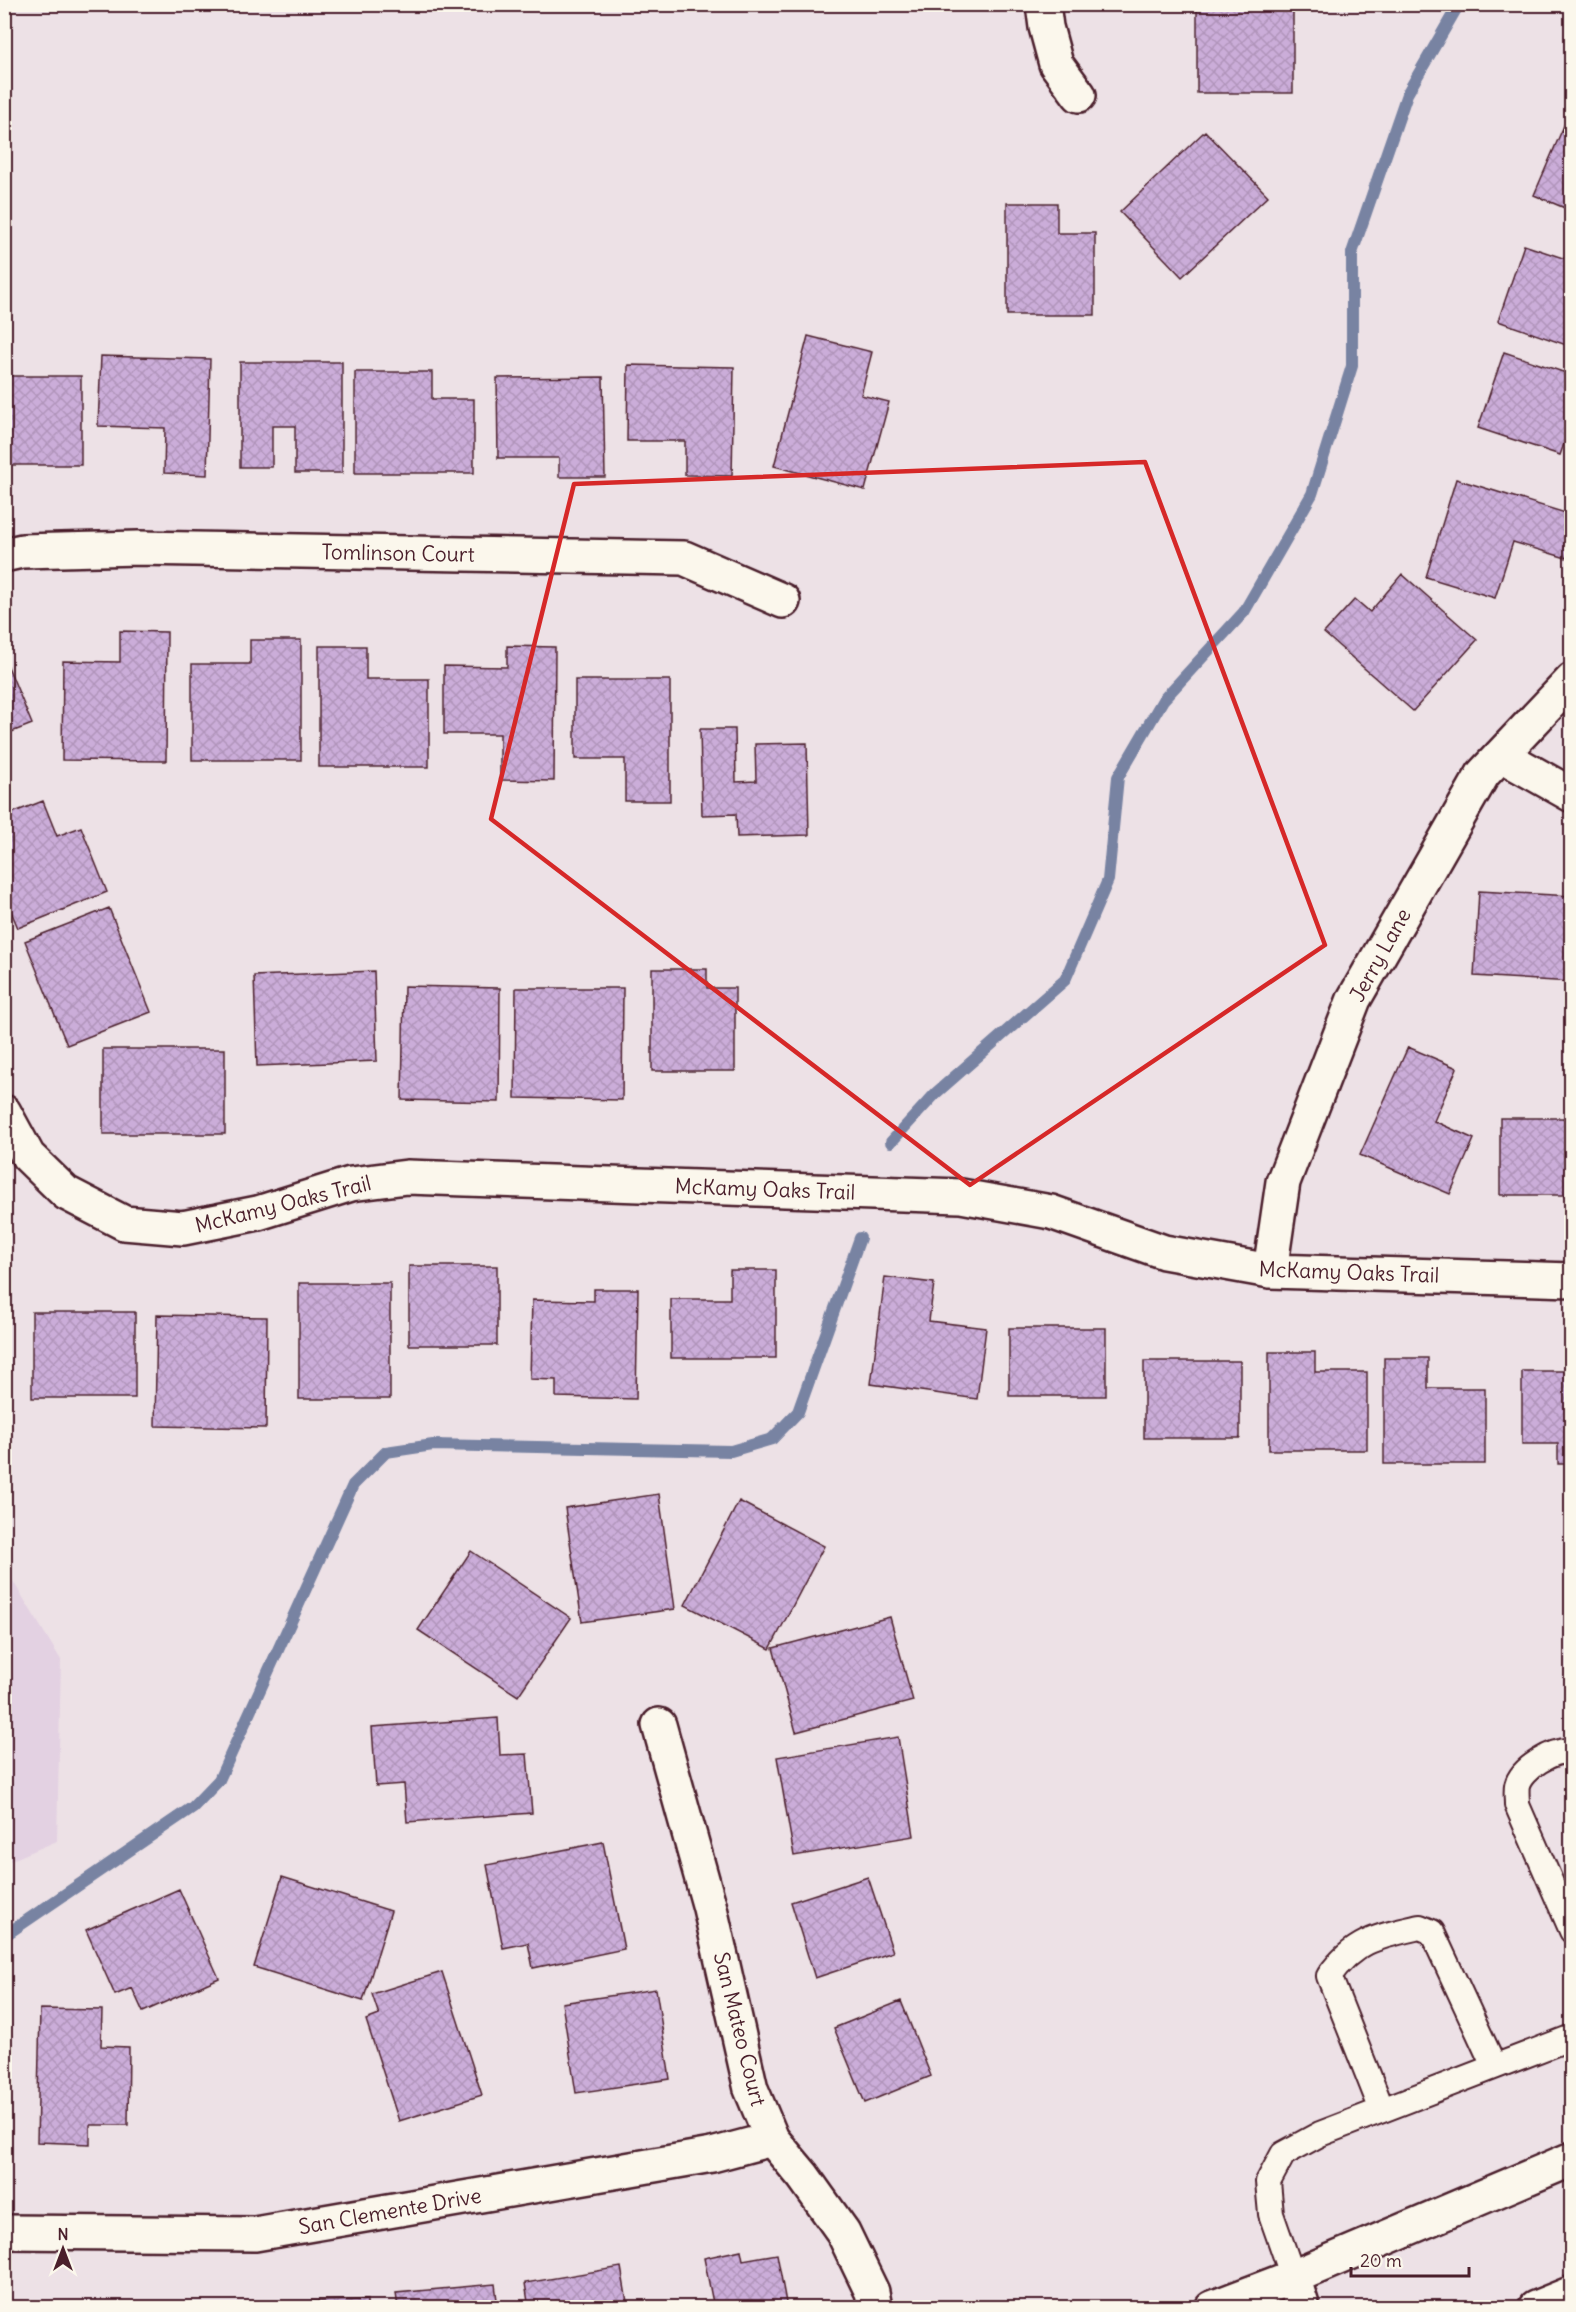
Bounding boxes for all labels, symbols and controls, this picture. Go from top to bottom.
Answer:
street label: Tomlinson Court [321,538,475,568]
street label: Jerry Lane [1343,904,1417,1006]
street label: McKamy Oaks Trail [192,1169,374,1239]
street label: McKamy Oaks Trail [674,1172,856,1206]
street label: McKamy Oaks Trail [1258,1255,1440,1289]
street label: San Mateo Court [708,1949,772,2109]
street label: San Clemente Drive [296,2182,484,2240]
north arrow [33,2219,93,2279]
text: N [57,2224,69,2244]
scale bar [1351,2240,1470,2278]
text: 20 m [1360,2249,1402,2272]

